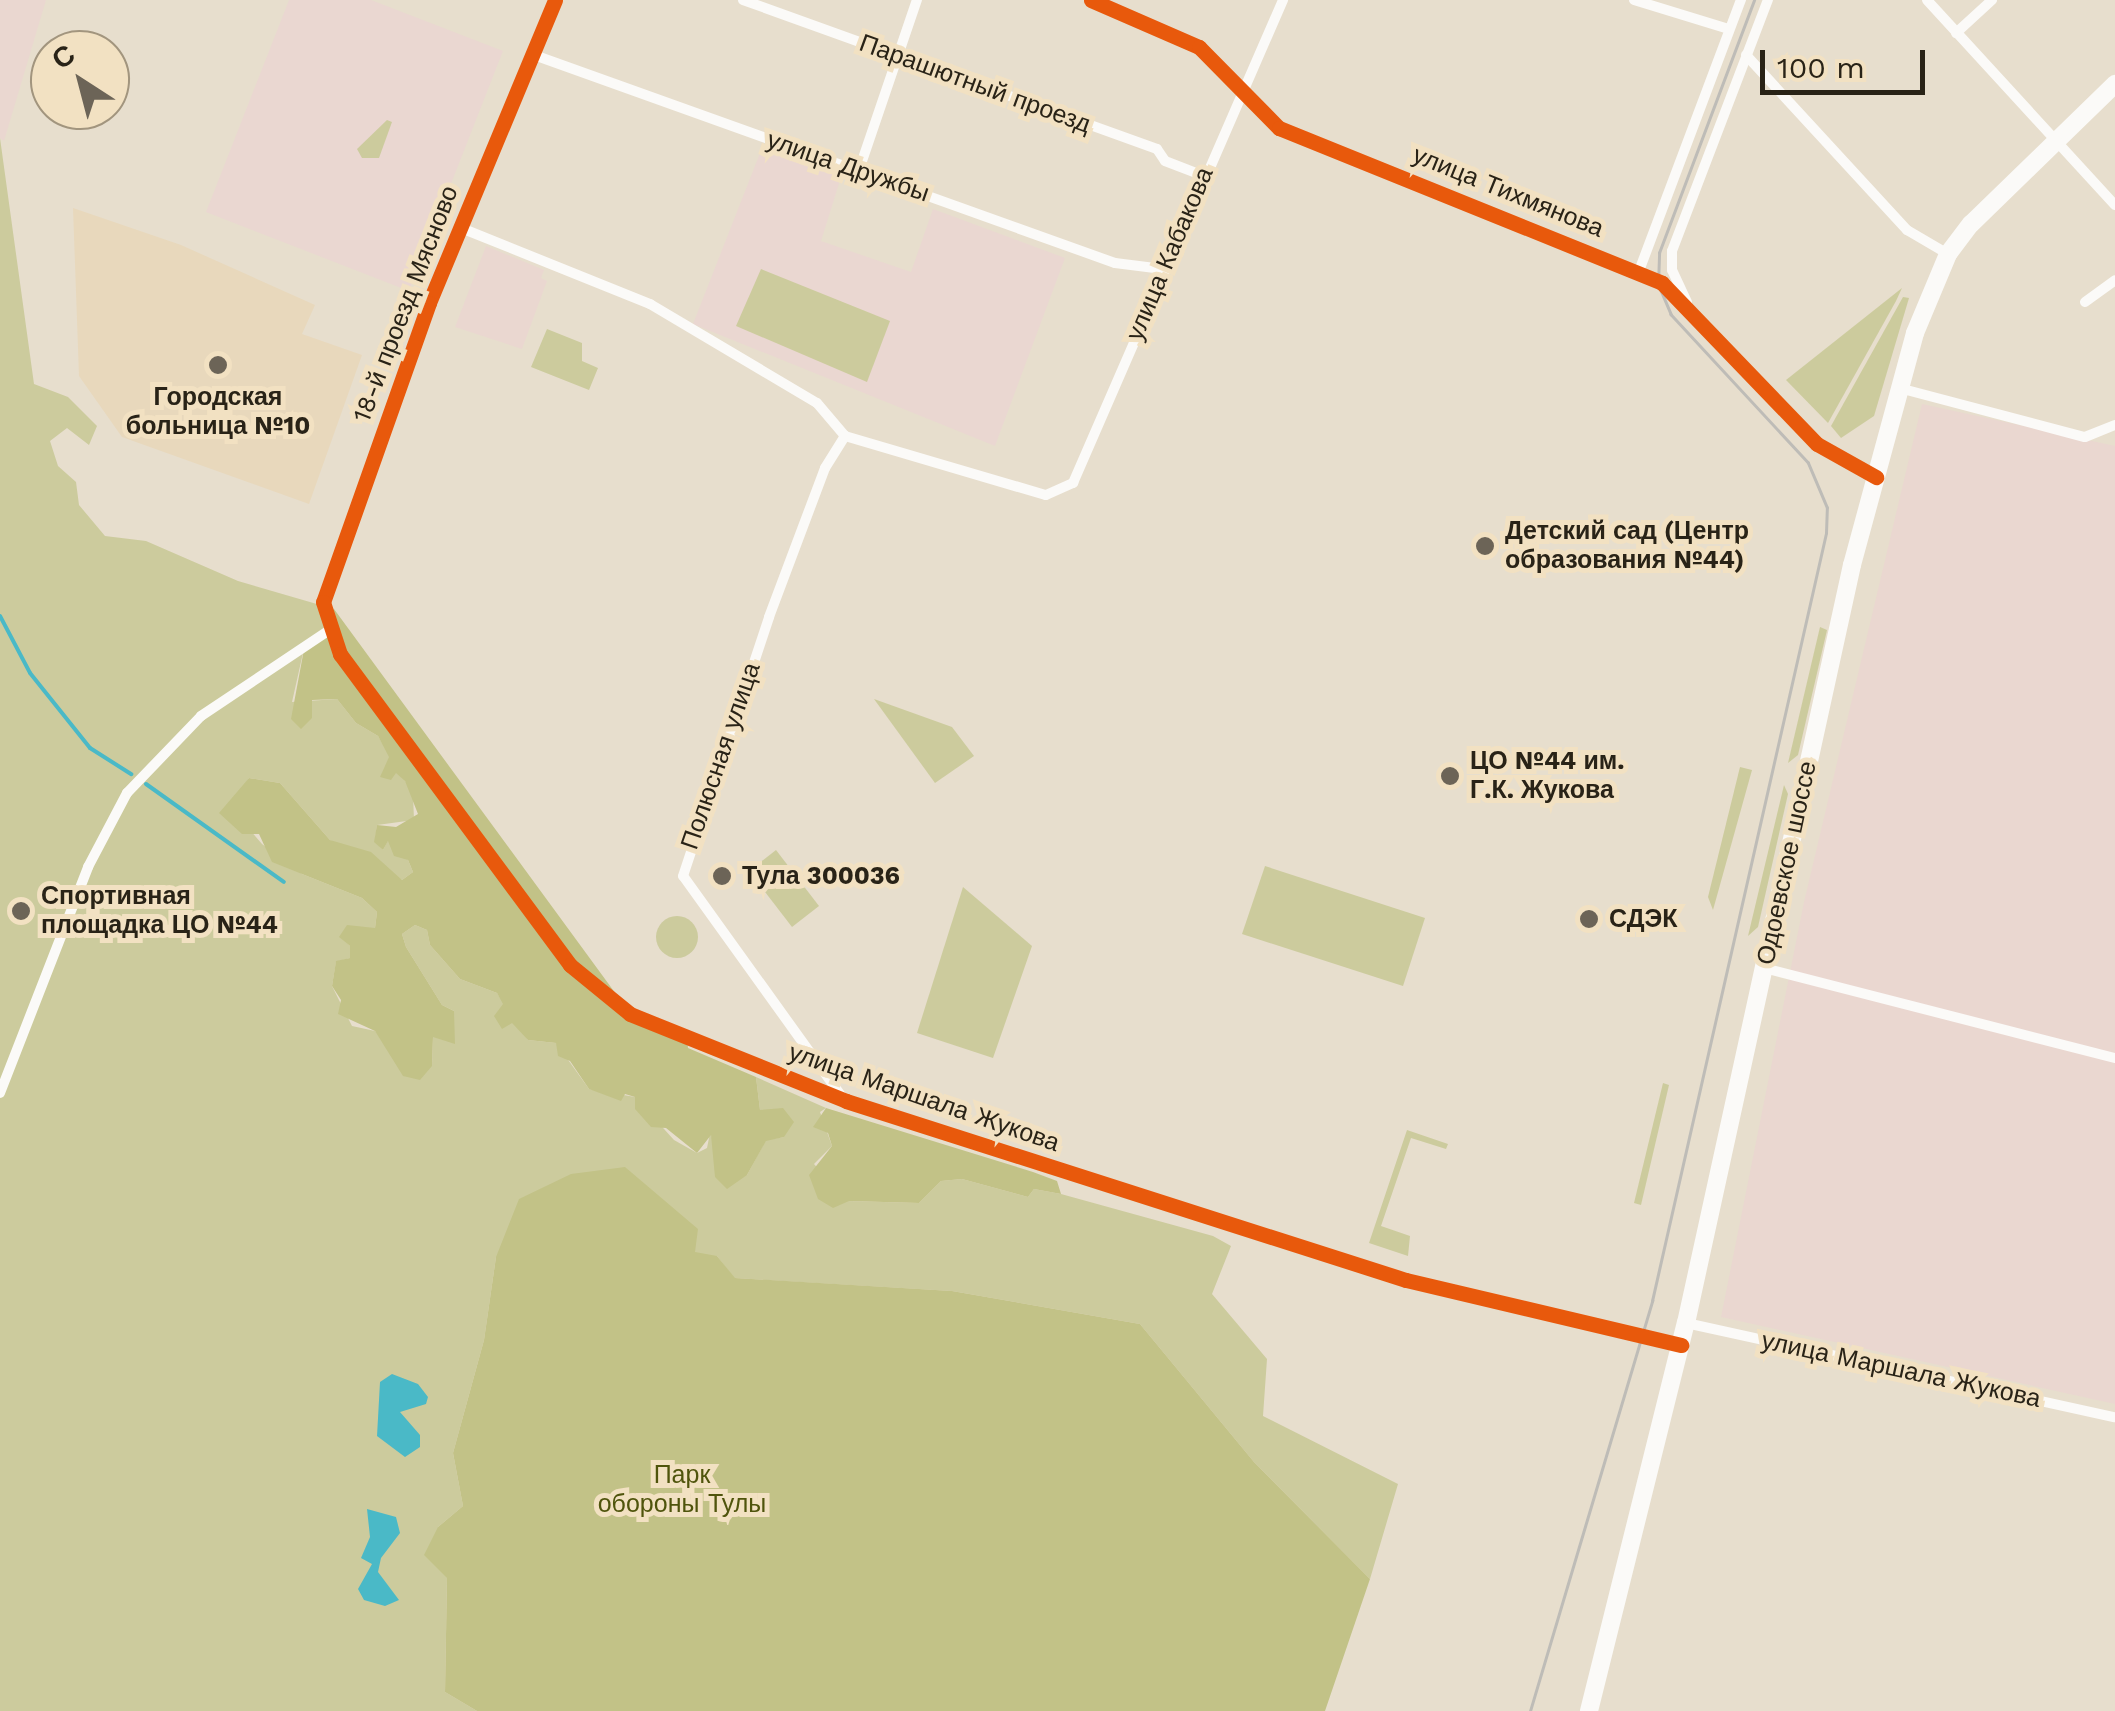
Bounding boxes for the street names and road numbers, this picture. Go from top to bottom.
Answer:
street label: Парашютный проезд [855,28,1095,140]
street label: улица Дружбы [763,125,933,209]
street label: улица Тихмянова [1408,140,1608,244]
street label: улица Кабакова [1120,163,1220,345]
street label: 18-й проезд Мясново [347,182,465,426]
street label: Полюсная улица [675,659,767,853]
street label: Одоевское шоссе [1751,759,1823,967]
street label: улица Маршала Жукова [785,1038,1063,1158]
street label: улица Маршала Жукова [1759,1326,2043,1414]

